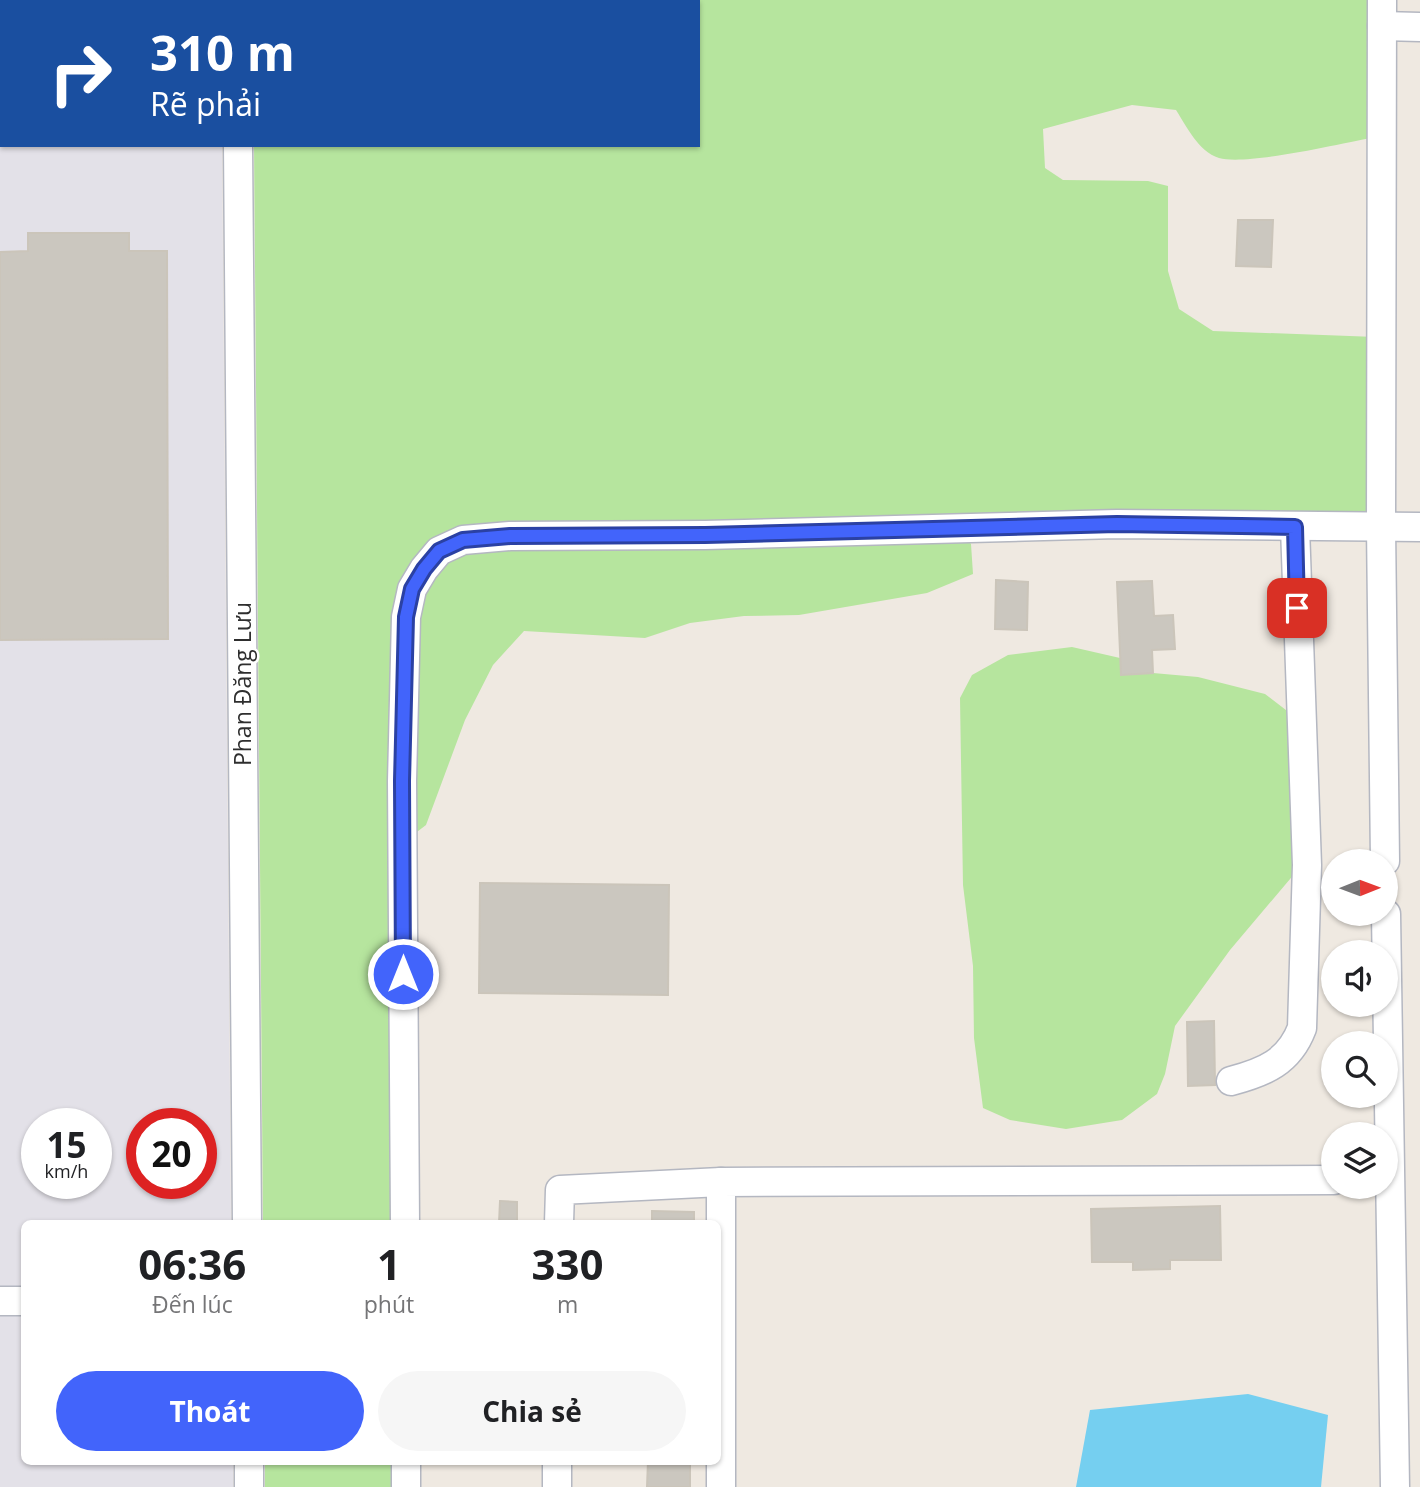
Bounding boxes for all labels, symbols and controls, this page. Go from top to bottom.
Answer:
text: 310 m [150,19,295,85]
icon: right [35,28,126,119]
text: Rẽ phải [150,82,261,125]
pin [1267,578,1327,638]
icon: arrive [1278,589,1316,627]
street label: Phan Đăng Lưu [226,602,258,766]
north arrow [1321,849,1398,926]
map controls [1321,849,1398,1199]
position arrow [366,937,440,1011]
button: sound [1321,940,1398,1017]
button: search [1321,1031,1398,1108]
speed limit sign: 20 [126,1108,217,1199]
text: 15 [46,1121,87,1168]
button: layers [1321,1122,1398,1199]
text: km/h [45,1159,88,1183]
text: 06:36 [138,1235,246,1292]
text: 1 [377,1235,401,1292]
text: 330 [532,1235,604,1292]
text: Đến lúc [152,1288,233,1320]
text: phút [364,1288,414,1320]
text: m [557,1288,578,1320]
button: Thoát [56,1371,364,1451]
button: Chia sẻ [378,1371,686,1451]

